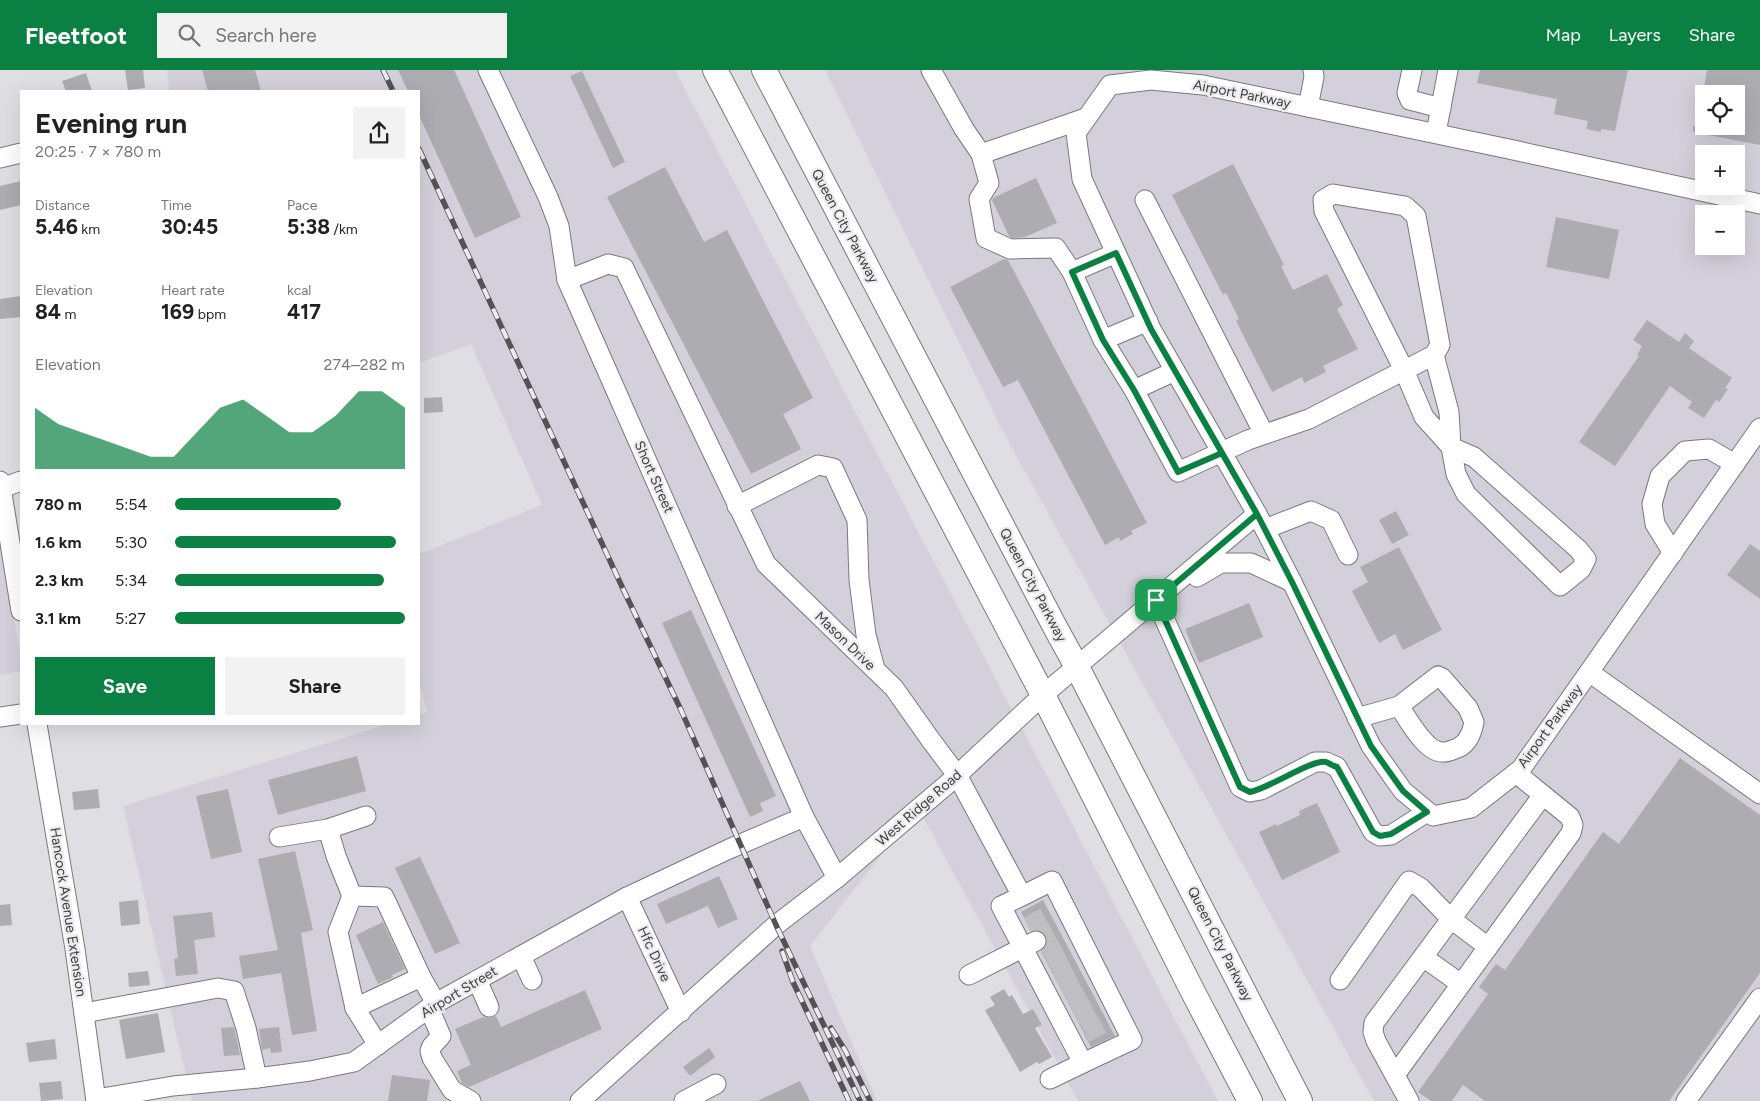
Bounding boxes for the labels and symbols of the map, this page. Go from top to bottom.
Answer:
street label: Airport Parkway [1192,76,1293,112]
street label: Queen City Parkway [808,166,883,286]
street label: Short Street [631,438,677,516]
street label: Queen City Parkway [996,525,1071,645]
pin [1135,579,1177,621]
street label: Mason Drive [811,608,879,674]
street label: Airport Parkway [1514,680,1586,771]
street label: West Ridge Road [873,766,965,850]
street label: Hancock Avenue Extension [46,826,90,998]
street label: Queen City Parkway [1184,884,1257,1005]
street label: Hfc Drive [634,924,674,985]
street label: Airport Street [418,962,500,1022]

